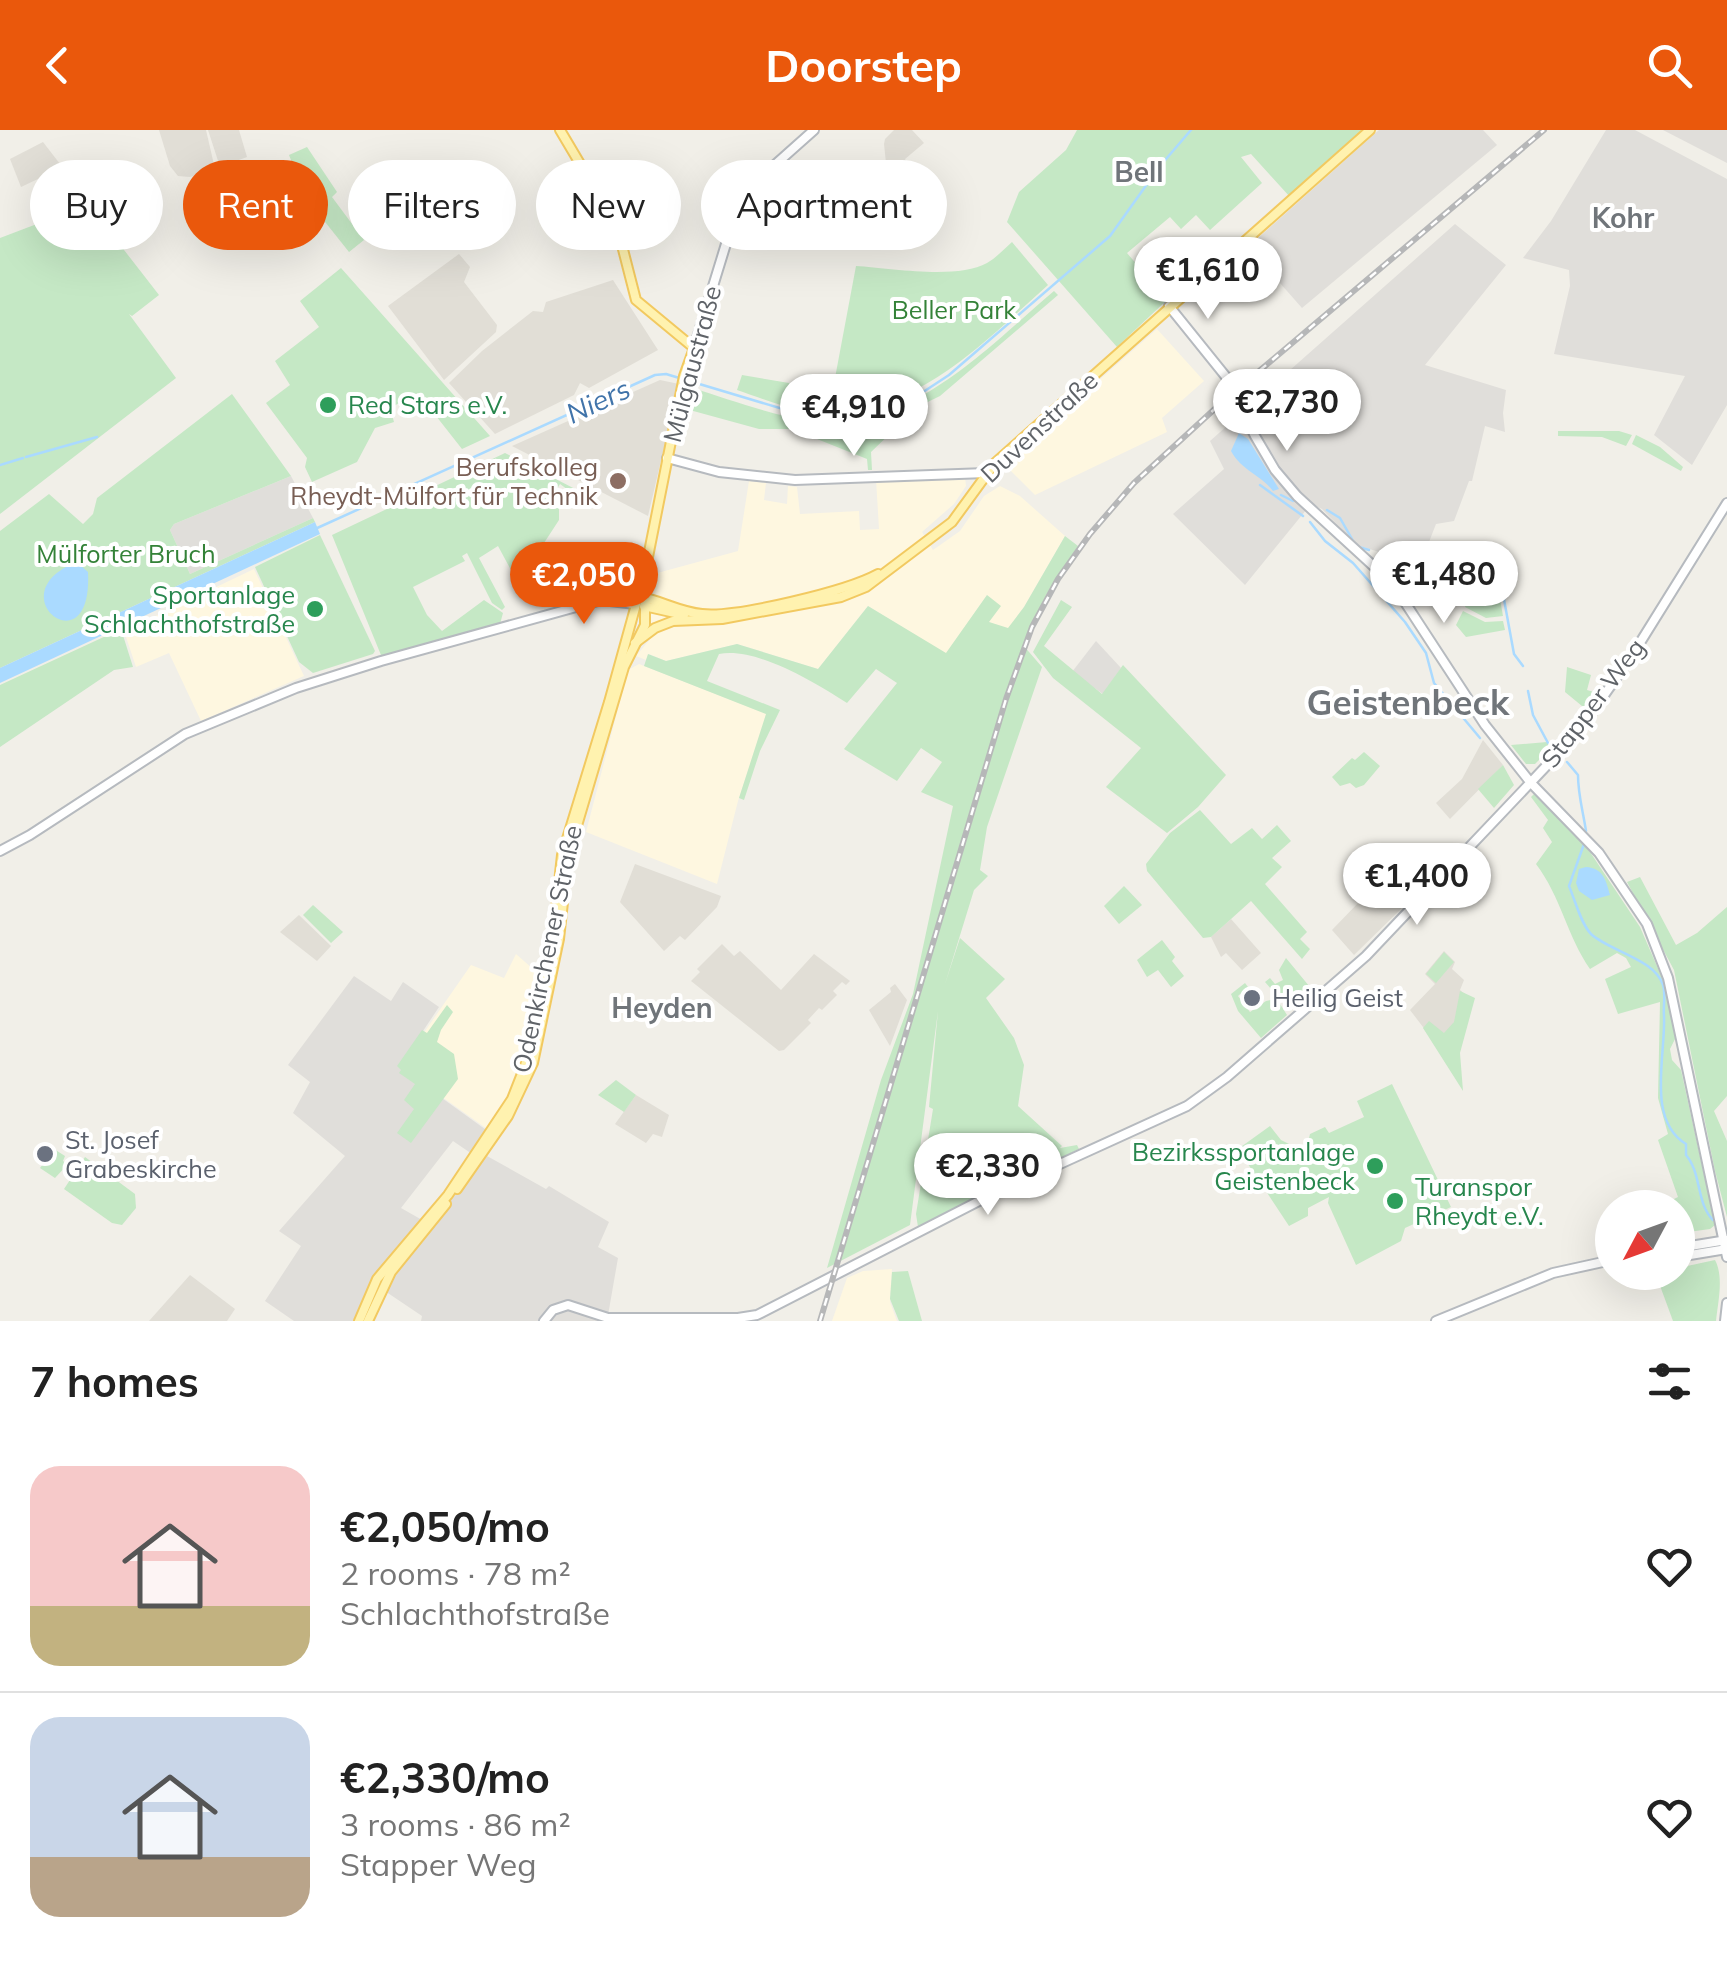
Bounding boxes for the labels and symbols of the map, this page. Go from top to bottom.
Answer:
district label: Bell [1114,154,1164,189]
district label: Kohr [1592,200,1654,235]
pin: €1,610 [1127,237,1289,322]
street label: Mülgaustraße [656,282,727,446]
park label: Beller Park [892,294,1017,325]
street label: Duvenstraße [974,365,1104,489]
pin: €2,730 [1206,369,1368,454]
water label: Niers [560,371,635,431]
pin: €4,910 [773,374,935,459]
place label: Red Stars e.V. [348,389,507,420]
marker: Red Stars e.V. [317,394,339,416]
place label: Berufskolleg Rheydt-Mülfort für Technik [290,451,599,511]
marker: Berufskolleg Rheydt-Mülfort für Technik [607,470,629,492]
park label: Mülforter Bruch [36,538,216,569]
pin: €1,480 [1363,541,1525,626]
pin: €2,050 [503,542,665,627]
place label: Sportanlage Schlachthofstraße [84,579,295,639]
marker: Sportanlage Schlachthofstraße [304,598,326,620]
street label: Stapper Weg [1534,632,1651,773]
district label: Geistenbeck [1307,680,1510,724]
street label: Odenkirchener Straße [505,822,588,1076]
pin: €1,400 [1336,843,1498,928]
place label: Heilig Geist [1272,982,1403,1013]
marker: Heilig Geist [1241,987,1263,1009]
district label: Heyden [611,990,713,1025]
place label: St. Josef Grabeskirche [65,1124,217,1184]
pin: €2,330 [907,1133,1069,1218]
place label: Bezirkssportanlage Geistenbeck [1132,1136,1356,1196]
marker: St. Josef Grabeskirche [34,1143,56,1165]
marker: Bezirkssportanlage Geistenbeck [1364,1155,1386,1177]
place label: Turanspor Rheydt e.V. [1415,1171,1544,1231]
marker: Turanspor Rheydt e.V. [1384,1190,1406,1212]
north arrow [1595,1190,1695,1290]

